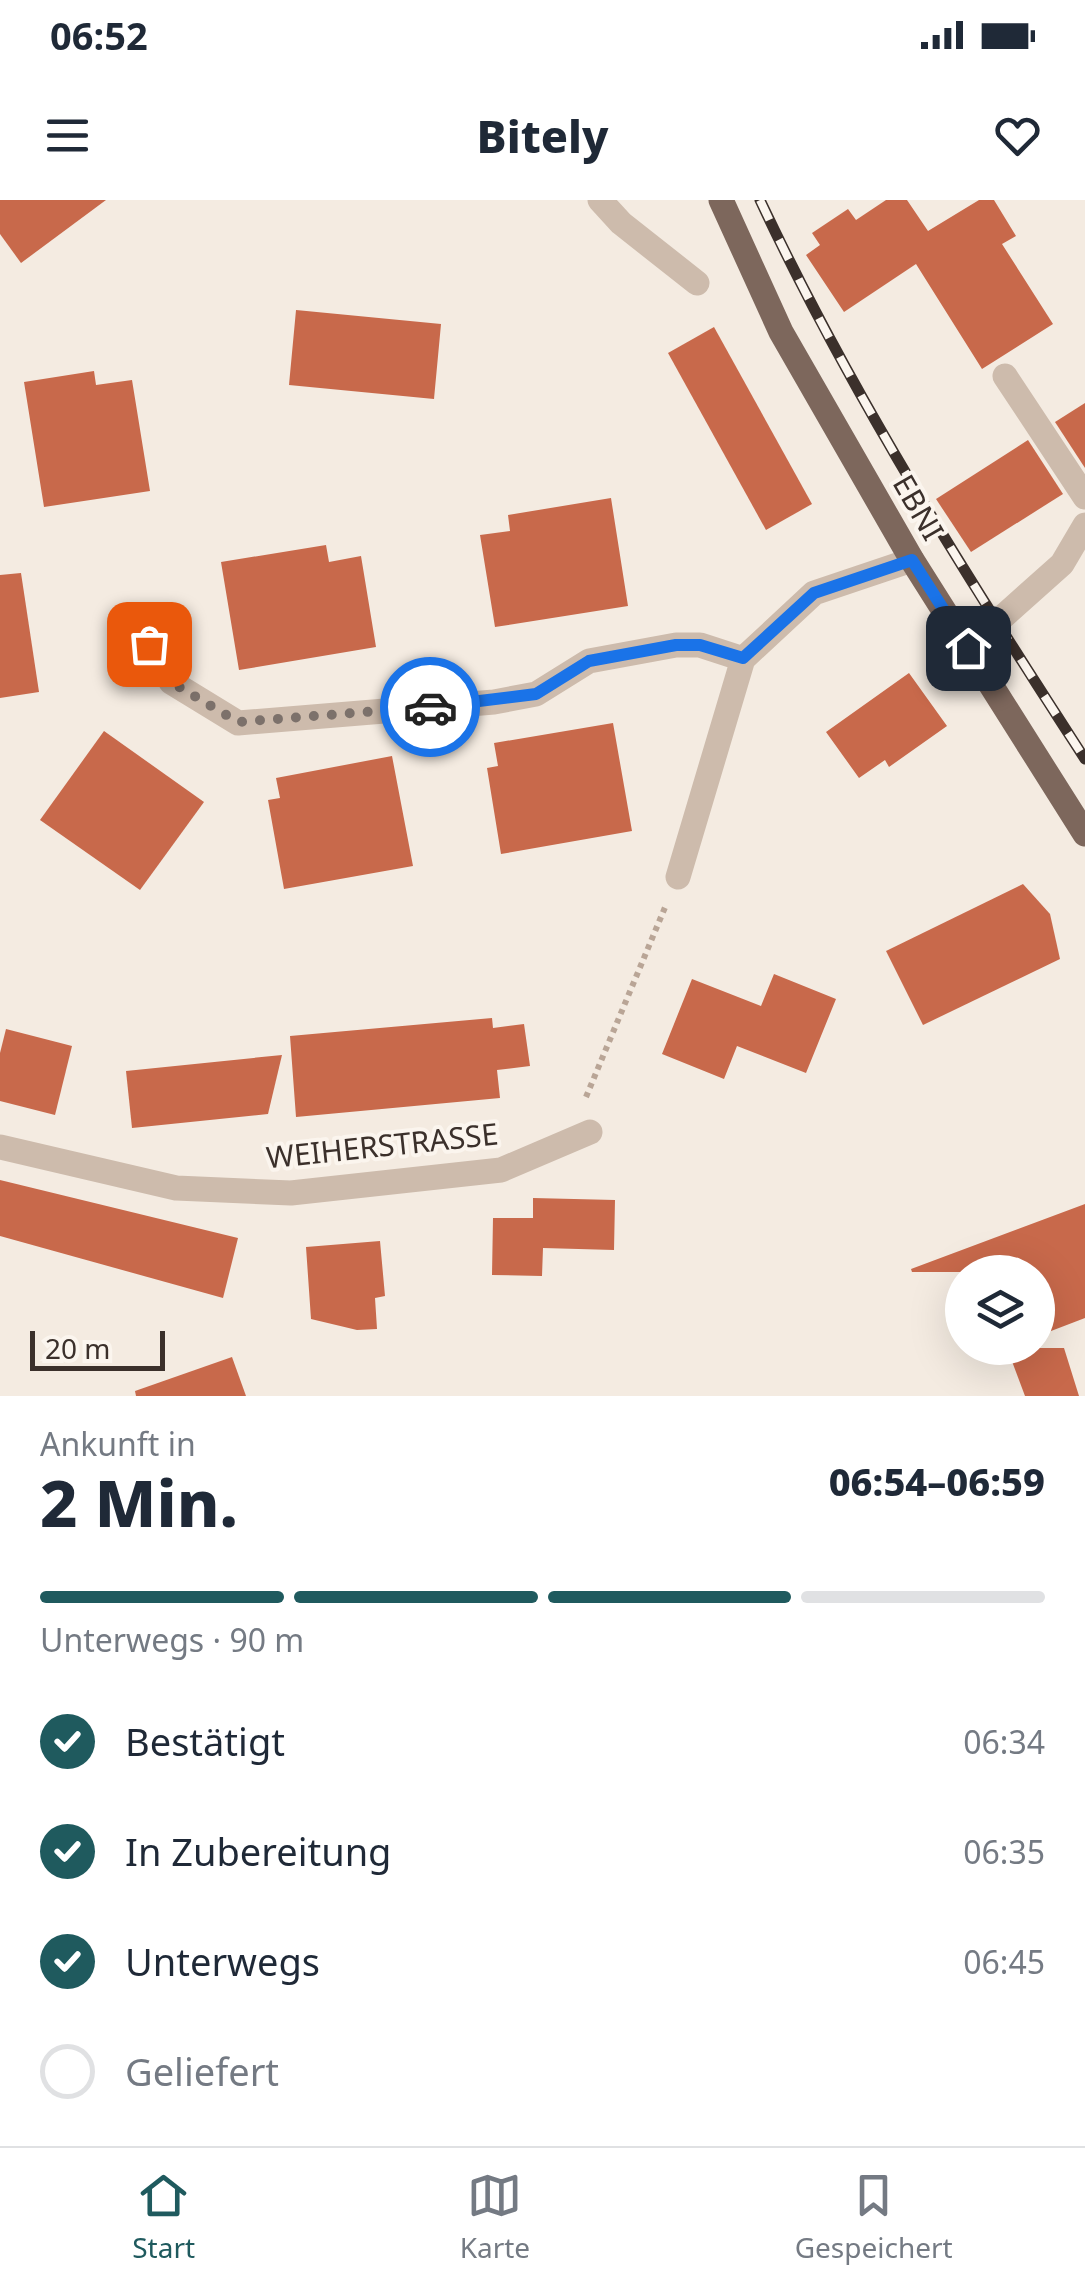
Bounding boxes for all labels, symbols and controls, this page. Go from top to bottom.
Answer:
text: 06:52 [50,9,148,61]
text: Bitely [477,105,608,166]
icon: menu [40,108,95,163]
icon: heart [990,108,1045,163]
street label: EBNI [884,467,954,547]
pin [107,602,192,687]
pin [926,606,1011,691]
icon: bag [122,617,177,672]
icon: home [941,621,996,676]
courier [380,657,480,757]
icon: car [403,680,458,735]
street label: WEIHERSTRASSE [264,1112,500,1178]
map controls [945,1255,1055,1365]
button: layers [945,1255,1055,1365]
scale bar [30,1326,165,1370]
text: 20 m [45,1329,111,1367]
text: Ankunft in [40,1422,196,1465]
text: 06:54–06:59 [829,1455,1045,1507]
text: 2 Min. [40,1458,238,1546]
text: Unterwegs · 90 m [40,1618,304,1661]
icon: check [40,1714,95,1769]
text: Bestätigt [125,1715,285,1767]
text: 06:34 [963,1720,1045,1763]
icon: check [40,1824,95,1879]
text: In Zubereitung [125,1825,392,1877]
text: 06:35 [963,1830,1045,1873]
icon: check [40,1934,95,1989]
text: Unterwegs [125,1935,320,1987]
text: 06:45 [963,1940,1045,1983]
text: Geliefert [125,2045,279,2097]
tab: Start [132,2168,195,2266]
tab: Karte [460,2168,530,2266]
tab: Gespeichert [795,2168,953,2266]

